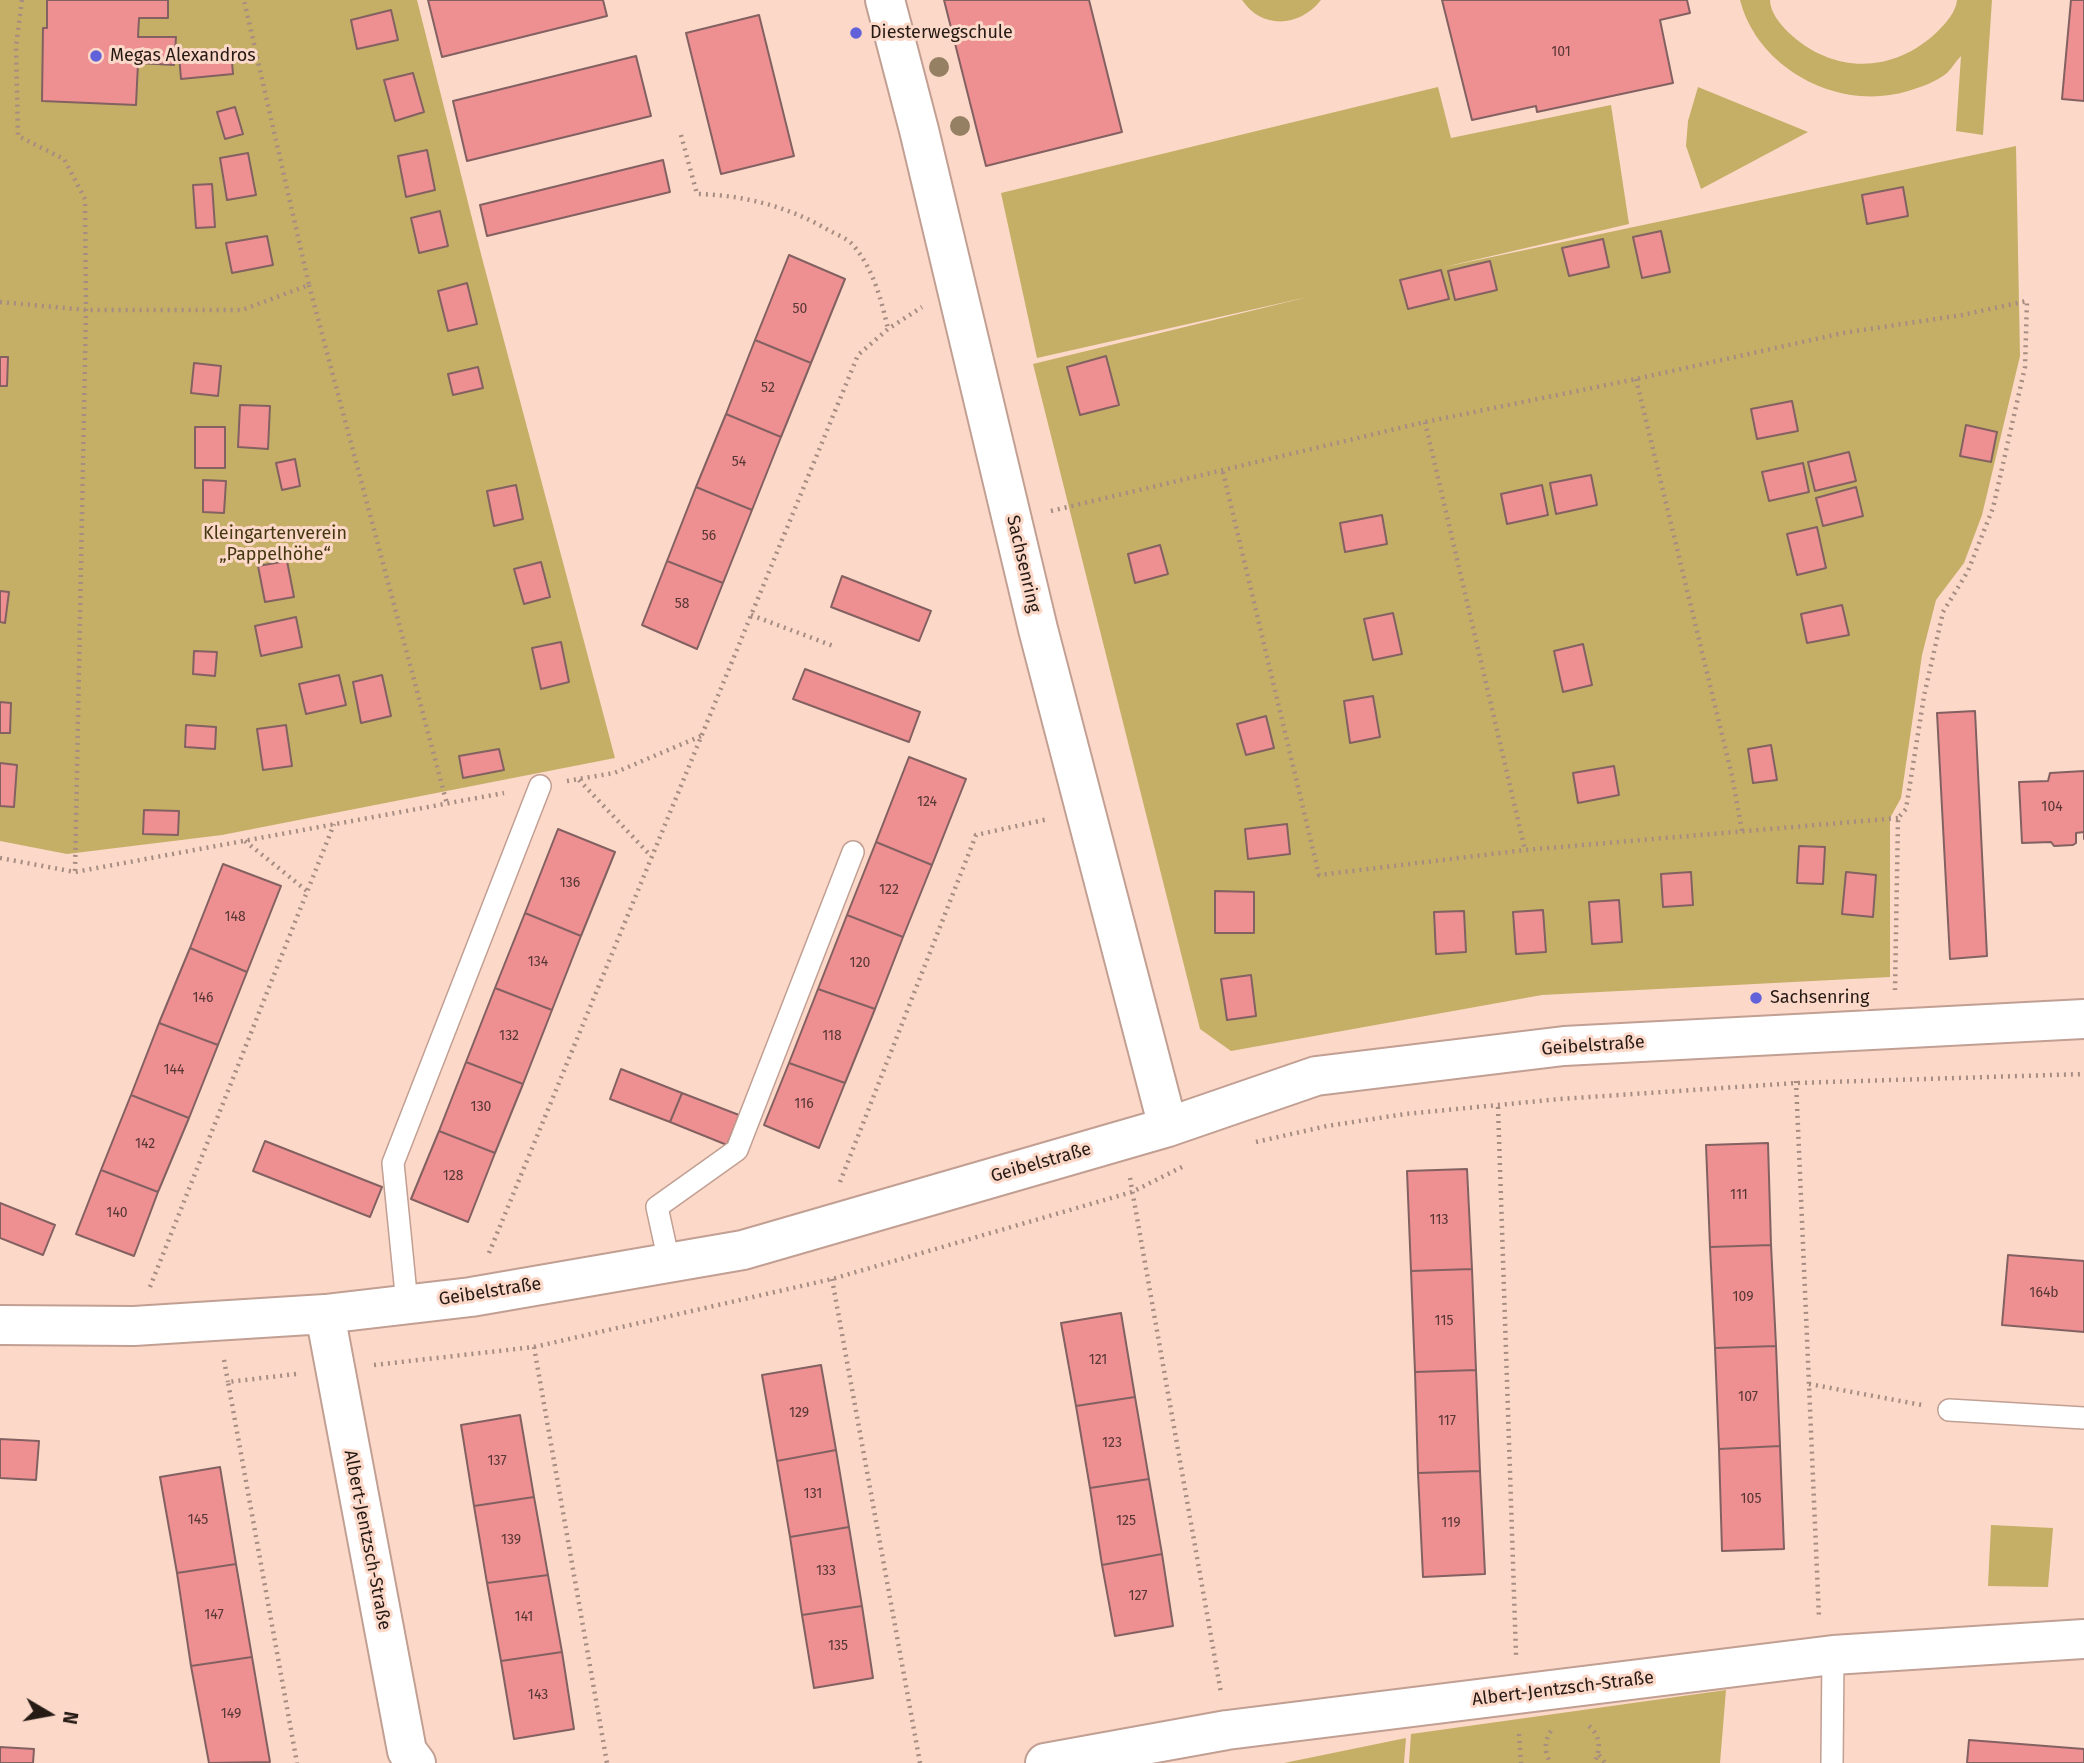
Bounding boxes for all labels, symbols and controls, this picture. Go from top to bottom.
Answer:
place label: Diesterwegschule [870,22,1013,44]
marker: Diesterwegschule [848,25,864,41]
house number: 101 [1551,44,1571,60]
place label: Megas Alexandros [110,45,256,67]
marker: Megas Alexandros [88,48,104,64]
house number: 50 [793,301,807,317]
house number: 52 [761,380,775,396]
house number: 54 [732,454,746,470]
street label: Sachsenring [1001,513,1045,615]
park label: Kleingartenverein „Pappelhöhe“ [203,523,347,566]
house number: 56 [702,528,716,544]
house number: 58 [675,596,689,612]
house number: 124 [917,794,937,810]
house number: 104 [2041,799,2063,815]
house number: 136 [560,875,580,891]
house number: 122 [879,882,899,898]
house number: 148 [224,909,246,925]
house number: 134 [528,954,548,970]
house number: 120 [850,955,870,971]
place label: Sachsenring [1770,987,1869,1009]
house number: 146 [193,990,213,1006]
marker: Sachsenring [1748,990,1764,1006]
house number: 132 [499,1028,519,1044]
house number: 118 [822,1028,842,1044]
street label: Geibelstraße [1541,1032,1645,1060]
house number: 144 [164,1062,184,1078]
house number: 116 [794,1096,814,1112]
house number: 130 [471,1099,491,1115]
house number: 142 [135,1136,155,1152]
street label: Geibelstraße [988,1138,1094,1188]
house number: 128 [443,1168,463,1184]
house number: 111 [1730,1187,1748,1203]
house number: 140 [106,1205,128,1221]
house number: 113 [1430,1212,1448,1228]
street label: Geibelstraße [437,1273,543,1311]
house number: 164b [2029,1285,2059,1301]
house number: 109 [1732,1289,1754,1305]
house number: 115 [1435,1313,1453,1329]
house number: 121 [1089,1352,1107,1368]
house number: 107 [1738,1389,1758,1405]
house number: 129 [789,1405,809,1421]
house number: 117 [1438,1413,1456,1429]
house number: 123 [1102,1435,1122,1451]
street label: Albert-Jentzsch-Straße [339,1448,395,1632]
house number: 137 [487,1453,507,1469]
house number: 131 [804,1486,822,1502]
house number: 105 [1741,1491,1761,1507]
house number: 145 [188,1512,208,1528]
house number: 125 [1116,1513,1136,1529]
house number: 119 [1441,1515,1461,1531]
house number: 139 [501,1532,521,1548]
house number: 133 [816,1563,836,1579]
house number: 127 [1128,1588,1148,1604]
house number: 147 [204,1607,224,1623]
house number: 141 [515,1609,533,1625]
house number: 135 [828,1638,848,1654]
street label: Albert-Jentzsch-Straße [1471,1667,1655,1711]
north arrow [14,1679,84,1749]
house number: 143 [528,1687,548,1703]
house number: 149 [221,1706,241,1722]
text: N [58,1710,83,1726]

